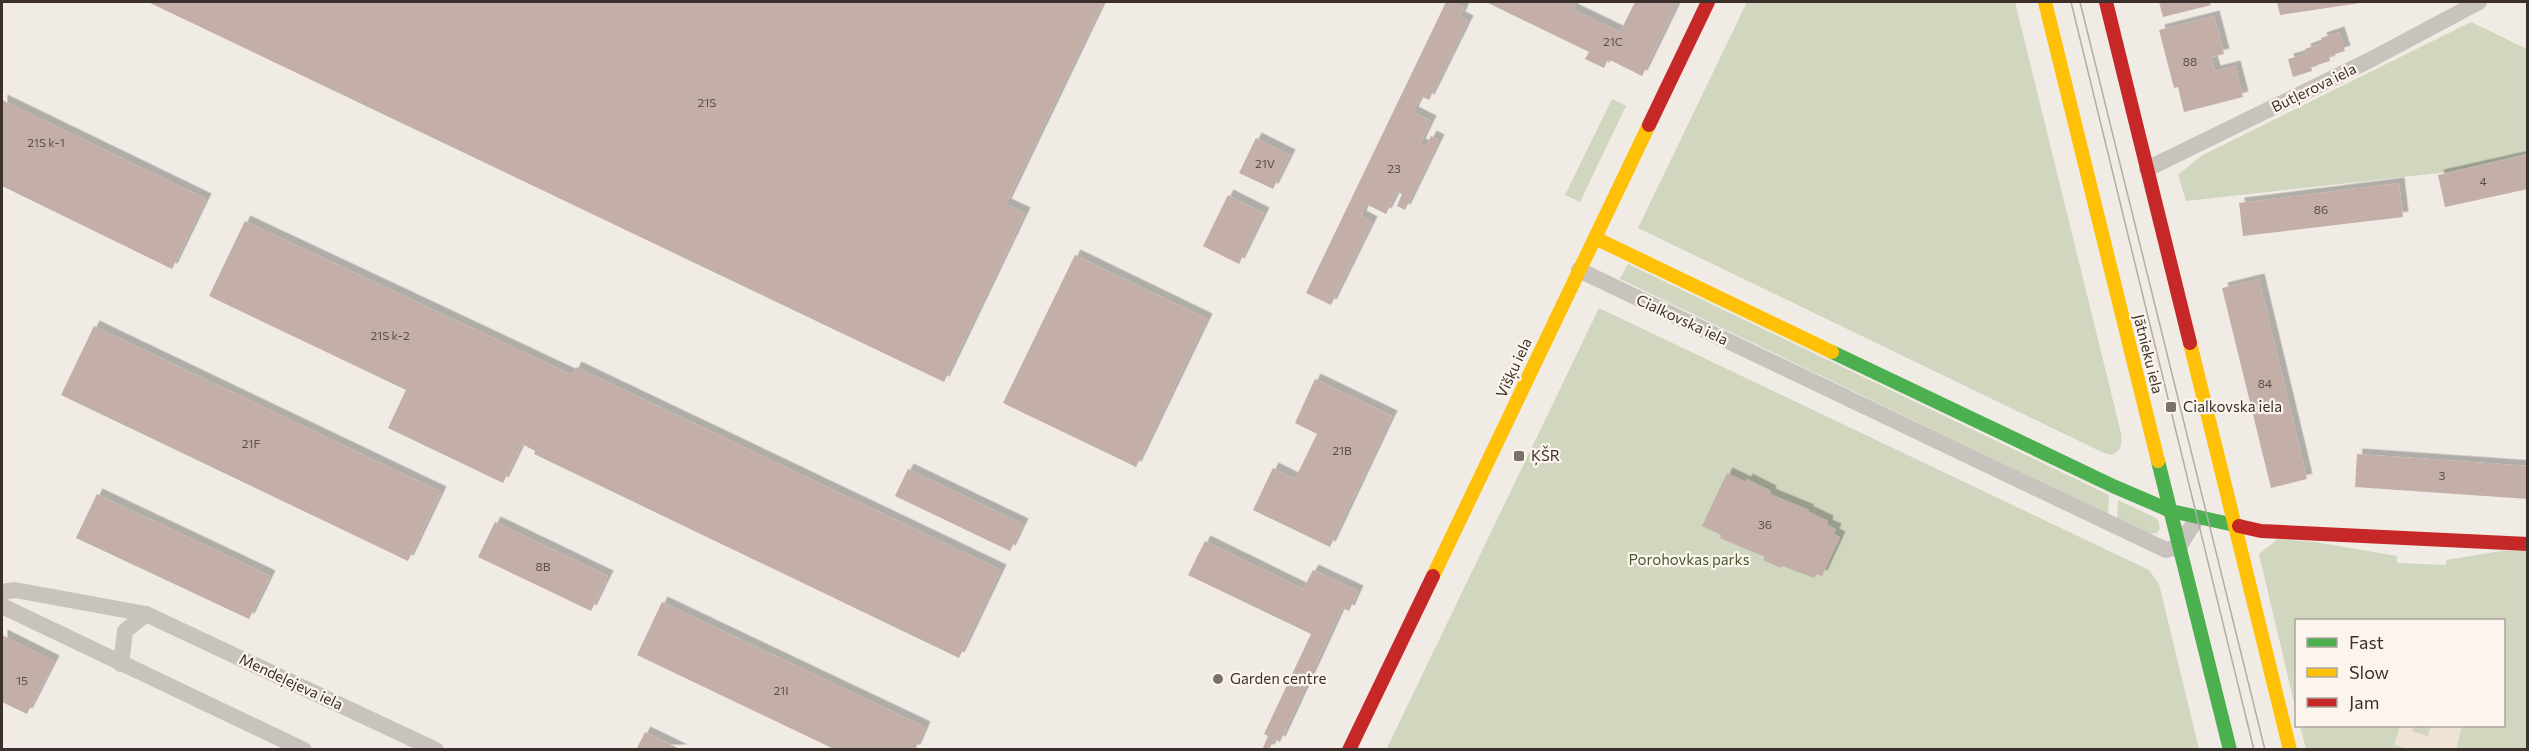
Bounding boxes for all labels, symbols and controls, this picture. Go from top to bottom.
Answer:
house number: 21C [1603,34,1623,48]
house number: 88 [2183,54,2197,68]
street label: Butļerova iela [2268,59,2360,117]
house number: 21S [698,95,716,109]
house number: 21S k-1 [27,135,65,149]
house number: 21V [1255,156,1275,170]
house number: 23 [1387,161,1401,175]
house number: 4 [2479,174,2487,188]
house number: 86 [2314,202,2328,216]
street label: Cialkovska iela [1634,290,1731,348]
street label: Jātnieku iela [2130,312,2168,395]
house number: 21S k-2 [370,328,410,342]
street label: Višķu iela [1491,335,1537,401]
house number: 84 [2258,376,2272,390]
place label: Cialkovska iela [2183,397,2282,415]
marker: Cialkovska iela [2164,400,2178,414]
house number: 21F [242,436,260,450]
house number: 21B [1332,443,1352,457]
place label: ĶŠR [1531,445,1560,466]
marker: ĶŠR [1512,449,1526,463]
house number: 3 [2439,468,2446,482]
house number: 36 [1758,517,1772,531]
park label: Porohovkas parks [1628,550,1750,568]
house number: 8B [535,559,551,573]
legend [2295,619,2505,727]
text: Fast [2349,631,2384,653]
street label: Mendeļejeva iela [236,649,346,715]
text: Slow [2349,661,2389,683]
place label: Garden centre [1230,669,1326,687]
marker: Garden centre [1211,672,1225,686]
house number: 15 [16,673,28,687]
house number: 21I [773,683,789,697]
text: Jam [2349,691,2379,713]

